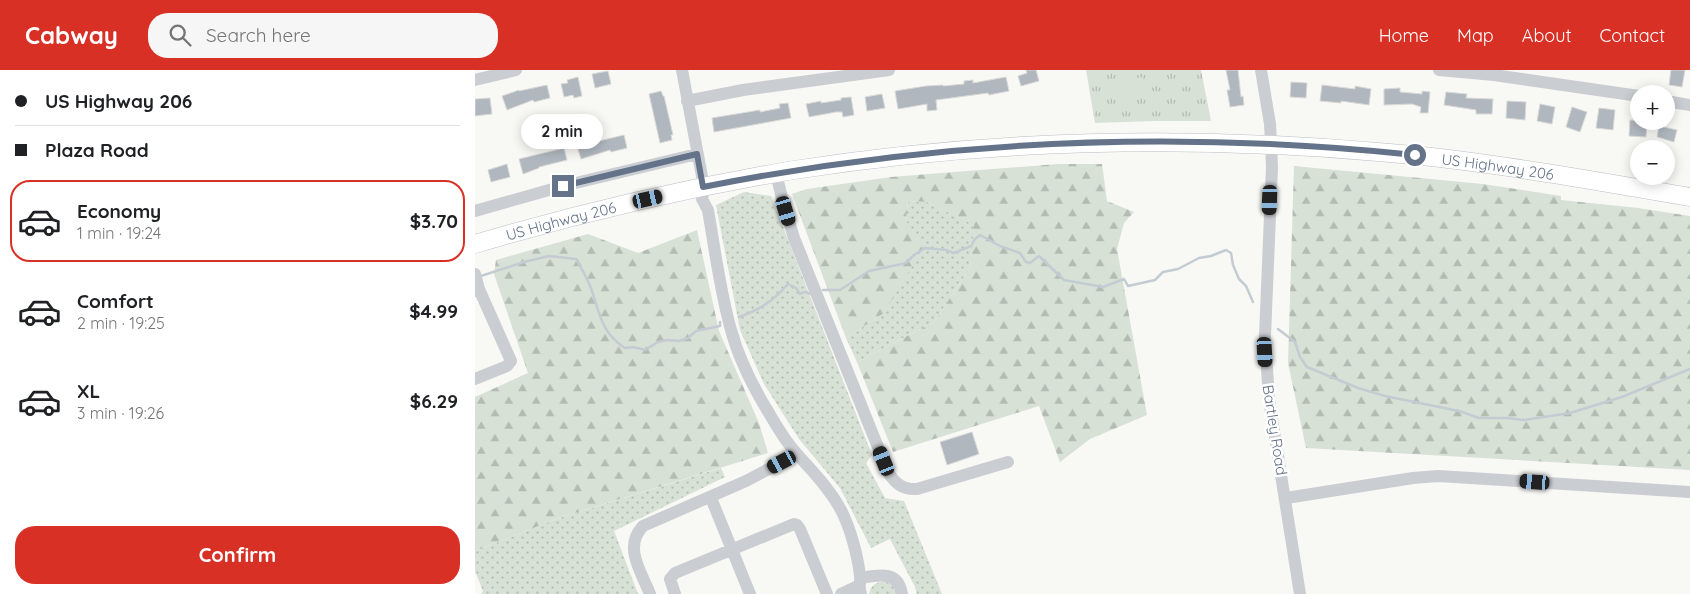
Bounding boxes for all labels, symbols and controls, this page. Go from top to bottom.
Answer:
search box [148,13,498,58]
text: Cabway [25,20,118,50]
icon: search [166,21,194,49]
text: Search here [206,23,311,47]
text: Home [1379,24,1429,47]
text: Map [1457,24,1494,47]
text: About [1522,24,1572,47]
text: Contact [1600,24,1665,47]
map controls [1630,85,1675,185]
button: + [1630,85,1675,130]
text: US Highway 206 [45,89,192,113]
callout: 2 min [522,114,604,148]
text: 2 min [541,121,583,141]
text: Plaza Road [45,138,149,162]
button: − [1630,140,1675,185]
route start [1404,144,1426,166]
street label: US Highway 206 [1441,149,1555,184]
route end [552,175,574,197]
car [1261,185,1278,215]
car [631,188,664,210]
car [774,194,797,228]
street label: US Highway 206 [503,197,618,244]
icon: car [17,199,62,244]
text: Economy [77,199,161,223]
text: $3.70 [410,209,458,233]
text: 1 min · 19:24 [77,223,161,243]
icon: car [17,289,62,334]
text: Comfort [77,289,154,313]
text: $4.99 [409,299,458,323]
text: 2 min · 19:25 [77,313,165,333]
car [1256,337,1273,367]
icon: car [17,379,62,424]
text: XL [77,379,100,403]
street label: Bartley Road [1258,383,1292,477]
text: $6.29 [410,389,458,413]
text: 3 min · 19:26 [77,403,164,423]
car [871,444,896,478]
car [765,448,798,476]
car [1519,473,1550,491]
button: Confirm [15,526,460,584]

